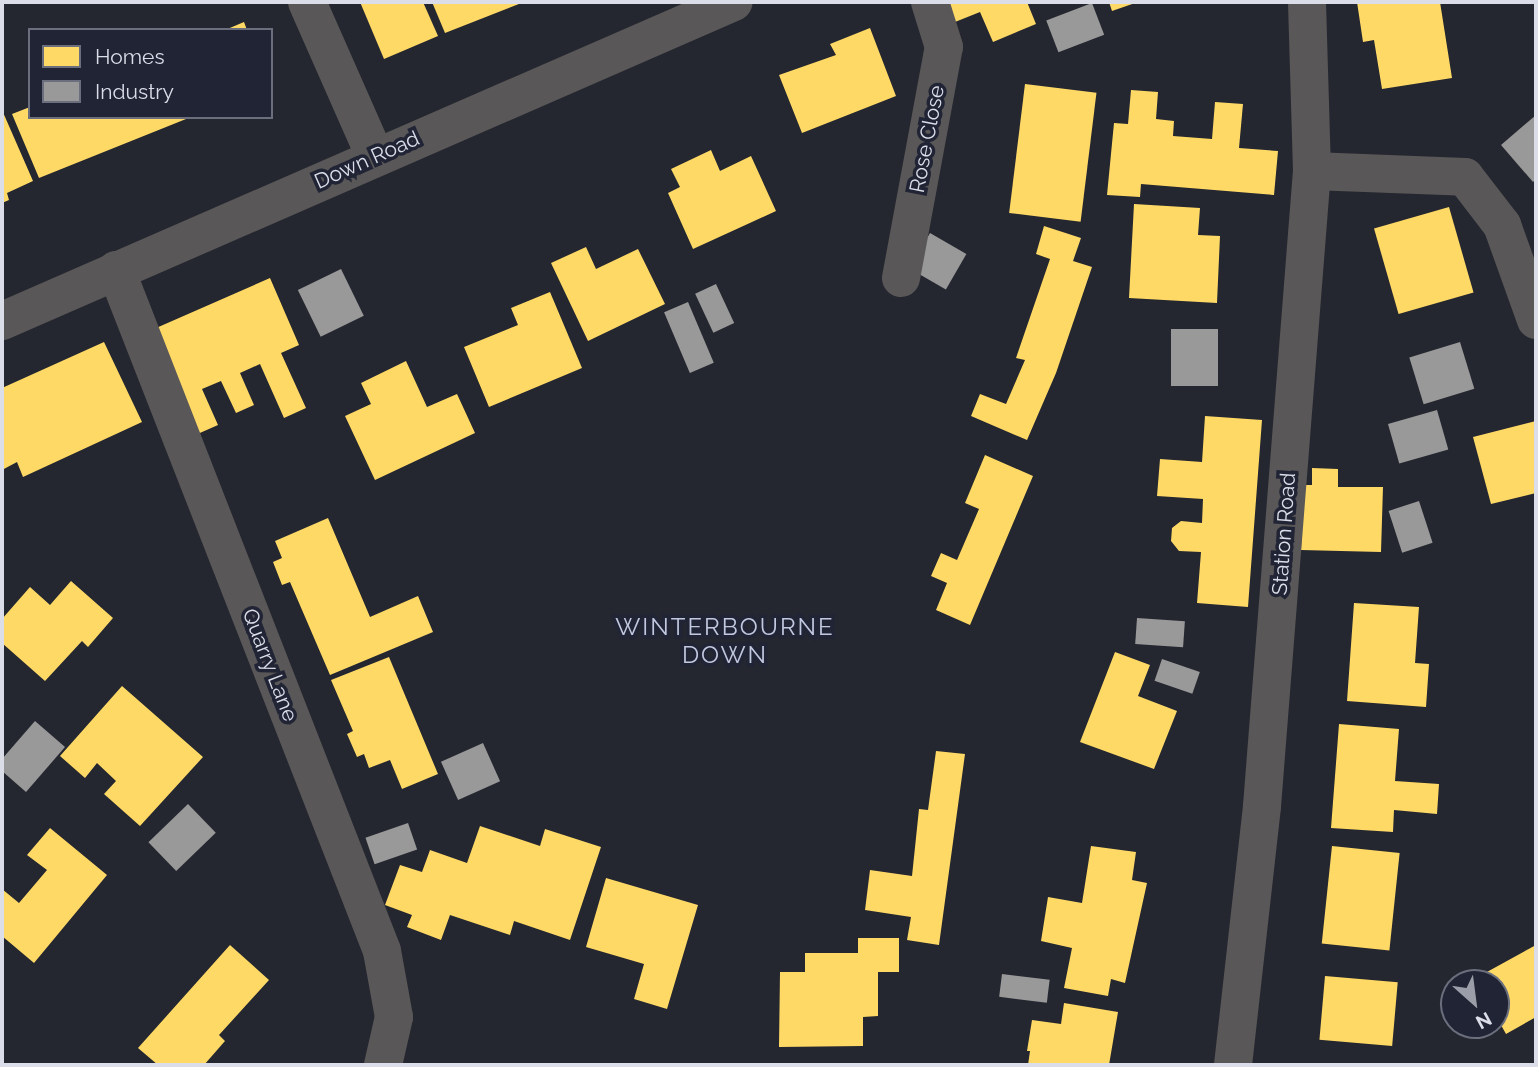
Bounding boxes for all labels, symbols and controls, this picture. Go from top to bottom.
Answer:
legend [28,28,273,119]
text: Homes [95,44,165,69]
text: Industry [95,79,174,104]
street label: Rose Close [904,83,950,195]
street label: Down Road [311,126,423,194]
street label: Station Road [1267,472,1301,596]
street label: Quarry Lane [237,605,303,725]
district label: WINTERBOURNE DOWN [617,613,833,669]
north arrow [1440,969,1510,1039]
text: N [1472,1008,1495,1034]

